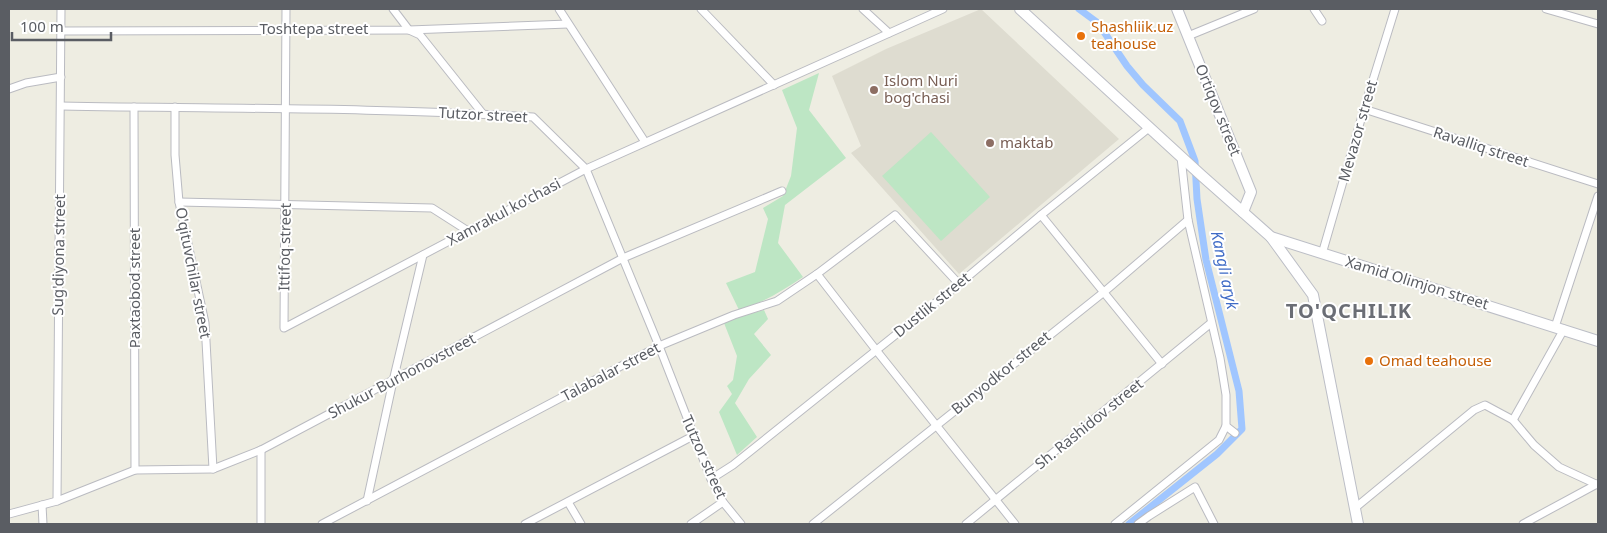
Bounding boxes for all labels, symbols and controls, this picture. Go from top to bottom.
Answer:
scale bar [12,10,111,42]
text: 100 m [20,16,64,36]
place label: Shashliik.uz teahouse [1091,16,1173,53]
street label: Toshtepa street [259,18,369,38]
marker: Shashliik.uz teahouse [1075,30,1087,42]
street label: Ortiqov street [1191,61,1247,159]
place label: Islom Nuri bog'chasi [884,70,958,107]
street label: Mevazor street [1333,77,1381,184]
marker: Islom Nuri bog'chasi [868,84,880,96]
street label: Tutzor street [438,102,529,126]
street label: Ravalliq street [1431,121,1532,171]
place label: maktab [1000,132,1054,152]
marker: maktab [984,137,996,149]
street label: Xamrakul ko'chasi [443,173,564,250]
street label: Sug'diyona street [47,194,69,316]
street label: Ittifoq street [273,202,295,291]
street label: O'qituvchilar street [171,206,217,341]
street label: Paxtaobod street [124,227,144,348]
water label: Kangli aryk [1206,229,1244,312]
street label: Xamid Olimjon street [1343,251,1492,314]
street label: Dustlik street [889,267,974,341]
district label: TO'QCHILIK [1286,297,1412,324]
street label: Bunyodkor street [947,326,1055,418]
street label: Shukur Burhonovstreet [324,327,479,422]
street label: Talabalar street [558,337,664,405]
place label: Omad teahouse [1379,350,1492,370]
marker: Omad teahouse [1363,355,1375,367]
street label: Sh. Rashidov street [1030,373,1147,473]
street label: Tutzor street [678,412,732,502]

